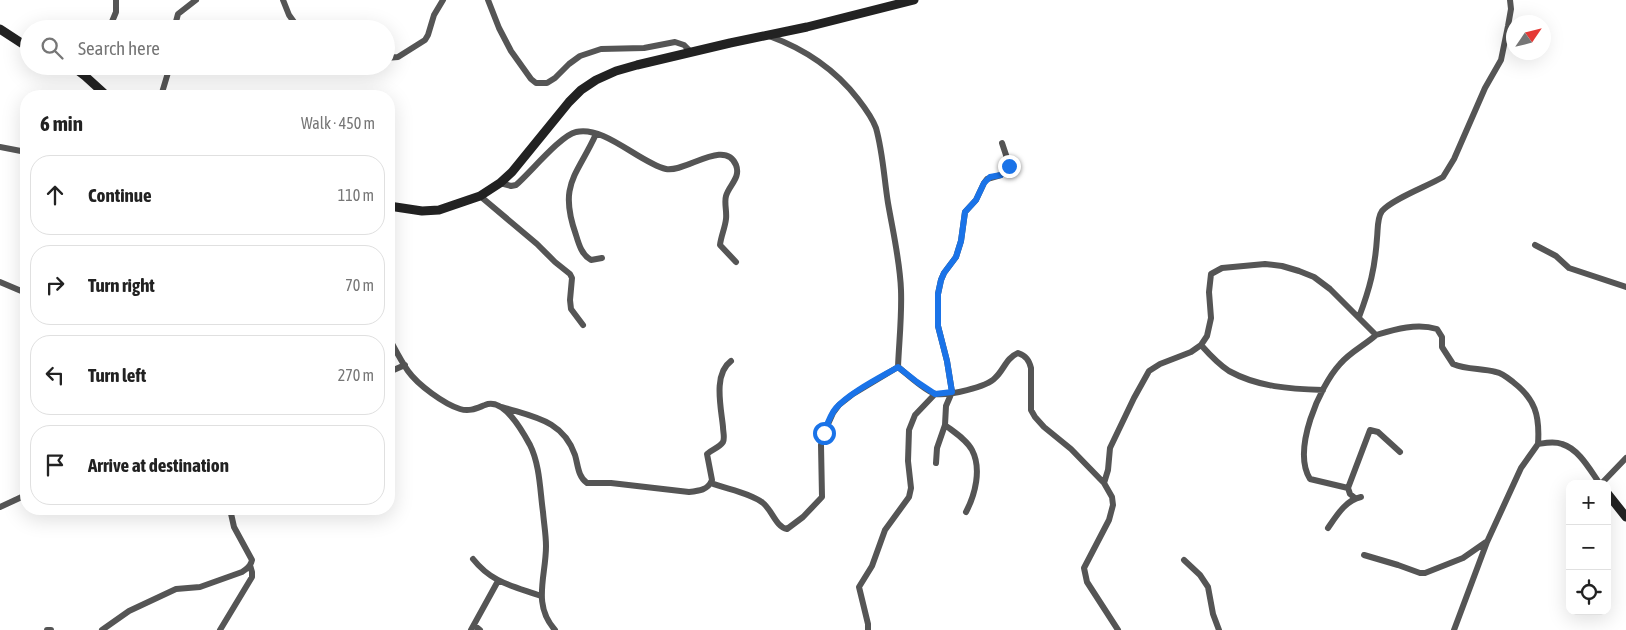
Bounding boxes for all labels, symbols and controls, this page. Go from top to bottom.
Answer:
north arrow [1506,15,1551,60]
search box [20,20,395,75]
icon: search [38,34,66,62]
text: Search here [78,37,160,59]
text: 6 min [40,111,83,135]
text: Walk · 450 m [301,114,375,132]
route end [998,155,1021,178]
icon: ahead [41,181,69,209]
text: Continue [88,184,152,206]
text: 110 m [338,186,374,204]
icon: right [41,271,69,299]
text: Turn right [88,274,155,296]
text: 70 m [345,276,374,294]
icon: left [41,361,69,389]
text: Turn left [88,364,146,386]
text: 270 m [338,366,374,384]
route start [813,422,836,445]
icon: arrive [41,451,69,479]
text: Arrive at destination [88,454,229,476]
map controls [1566,480,1611,615]
button: + [1566,480,1611,525]
button: − [1566,525,1611,570]
button: locate [1566,570,1611,615]

